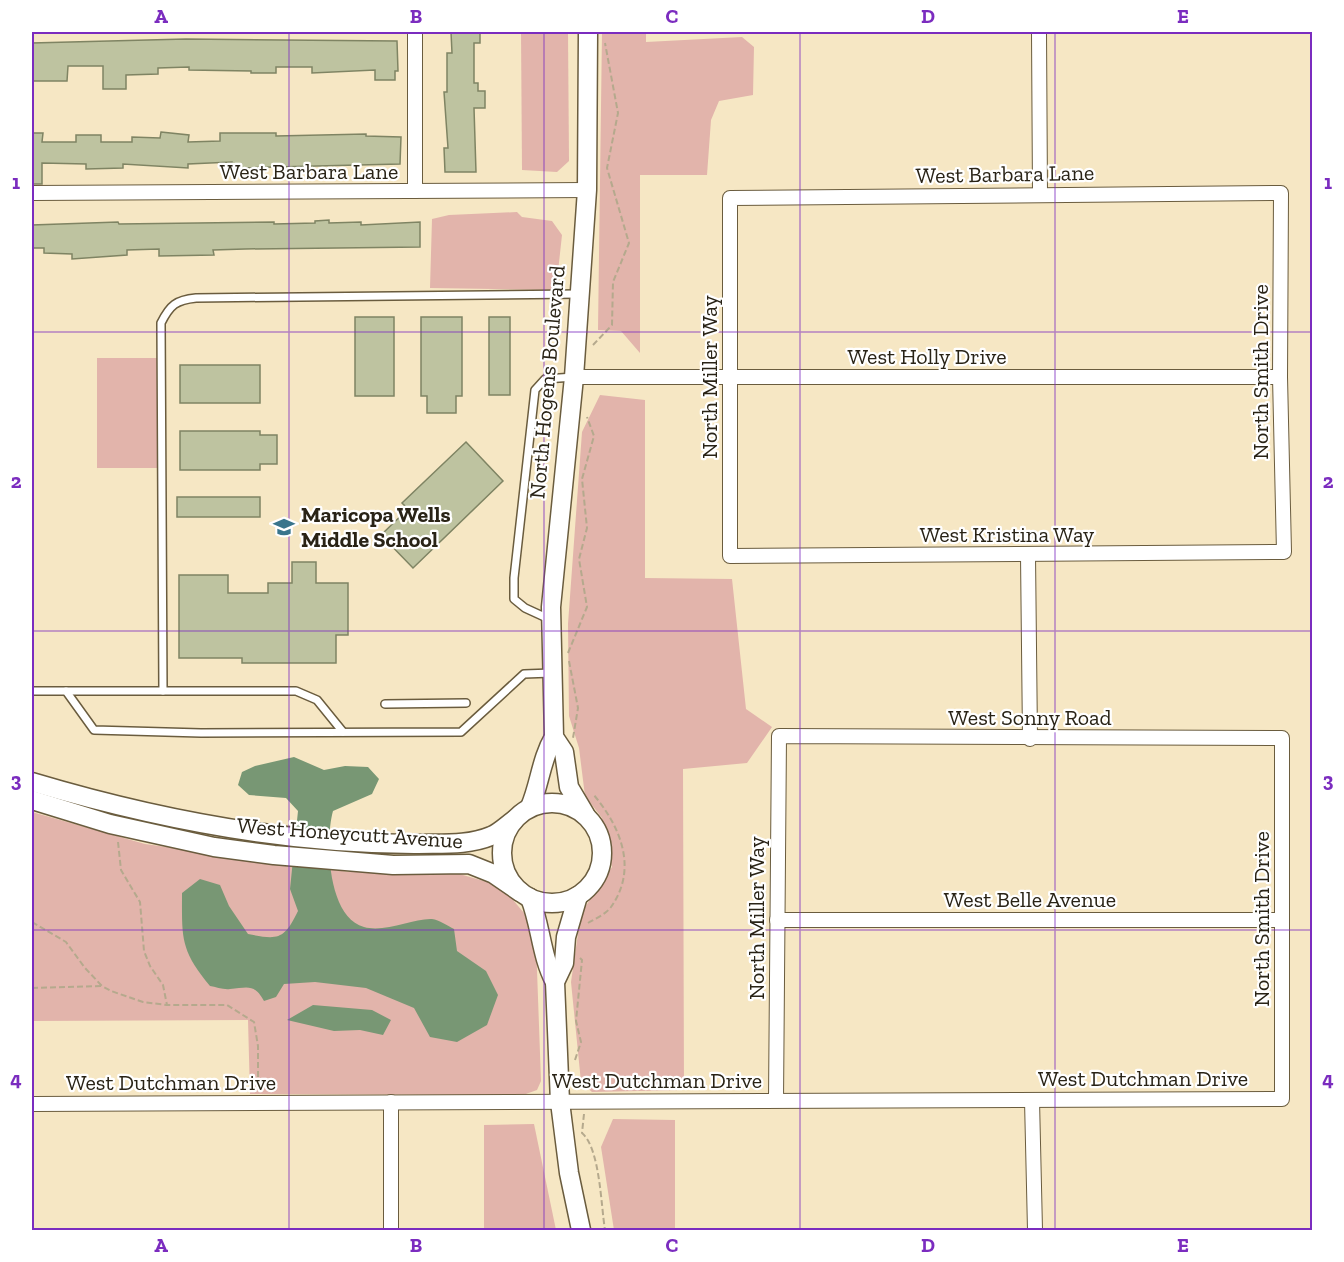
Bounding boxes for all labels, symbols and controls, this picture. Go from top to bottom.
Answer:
text: A [154,4,168,28]
text: B [410,4,422,28]
text: C [666,4,679,28]
text: D [921,4,935,28]
text: E [1177,4,1189,28]
street label: West Barbara Lane [220,158,398,185]
street label: West Barbara Lane [915,159,1095,189]
text: 1 [12,170,20,194]
text: 1 [1324,170,1332,194]
street label: North Hogens Boulevard [523,264,571,500]
street label: North Smith Drive [1247,284,1274,460]
street label: North Miller Way [696,295,723,459]
street label: West Holly Drive [848,343,1006,370]
text: 2 [11,469,22,493]
text: 2 [1323,469,1334,493]
place label: Maricopa Wells Middle School [301,501,451,553]
school or university icon: Maricopa Wells Middle School [272,515,296,539]
street label: West Kristina Way [920,521,1095,548]
street label: West Sonny Road [948,704,1112,731]
text: 3 [11,768,22,792]
text: 3 [1323,768,1334,792]
street label: West Honeycutt Avenue [236,812,464,854]
street label: North Smith Drive [1248,831,1275,1007]
street label: North Miller Way [743,836,770,1000]
street label: West Belle Avenue [944,886,1116,913]
street label: West Dutchman Drive [1038,1065,1248,1092]
text: 4 [10,1067,22,1091]
street label: West Dutchman Drive [552,1067,762,1094]
text: 4 [1322,1067,1334,1091]
street label: West Dutchman Drive [66,1069,276,1096]
text: A [154,1233,168,1257]
text: B [410,1233,422,1257]
text: C [666,1233,679,1257]
text: D [921,1233,935,1257]
text: E [1177,1233,1189,1257]

